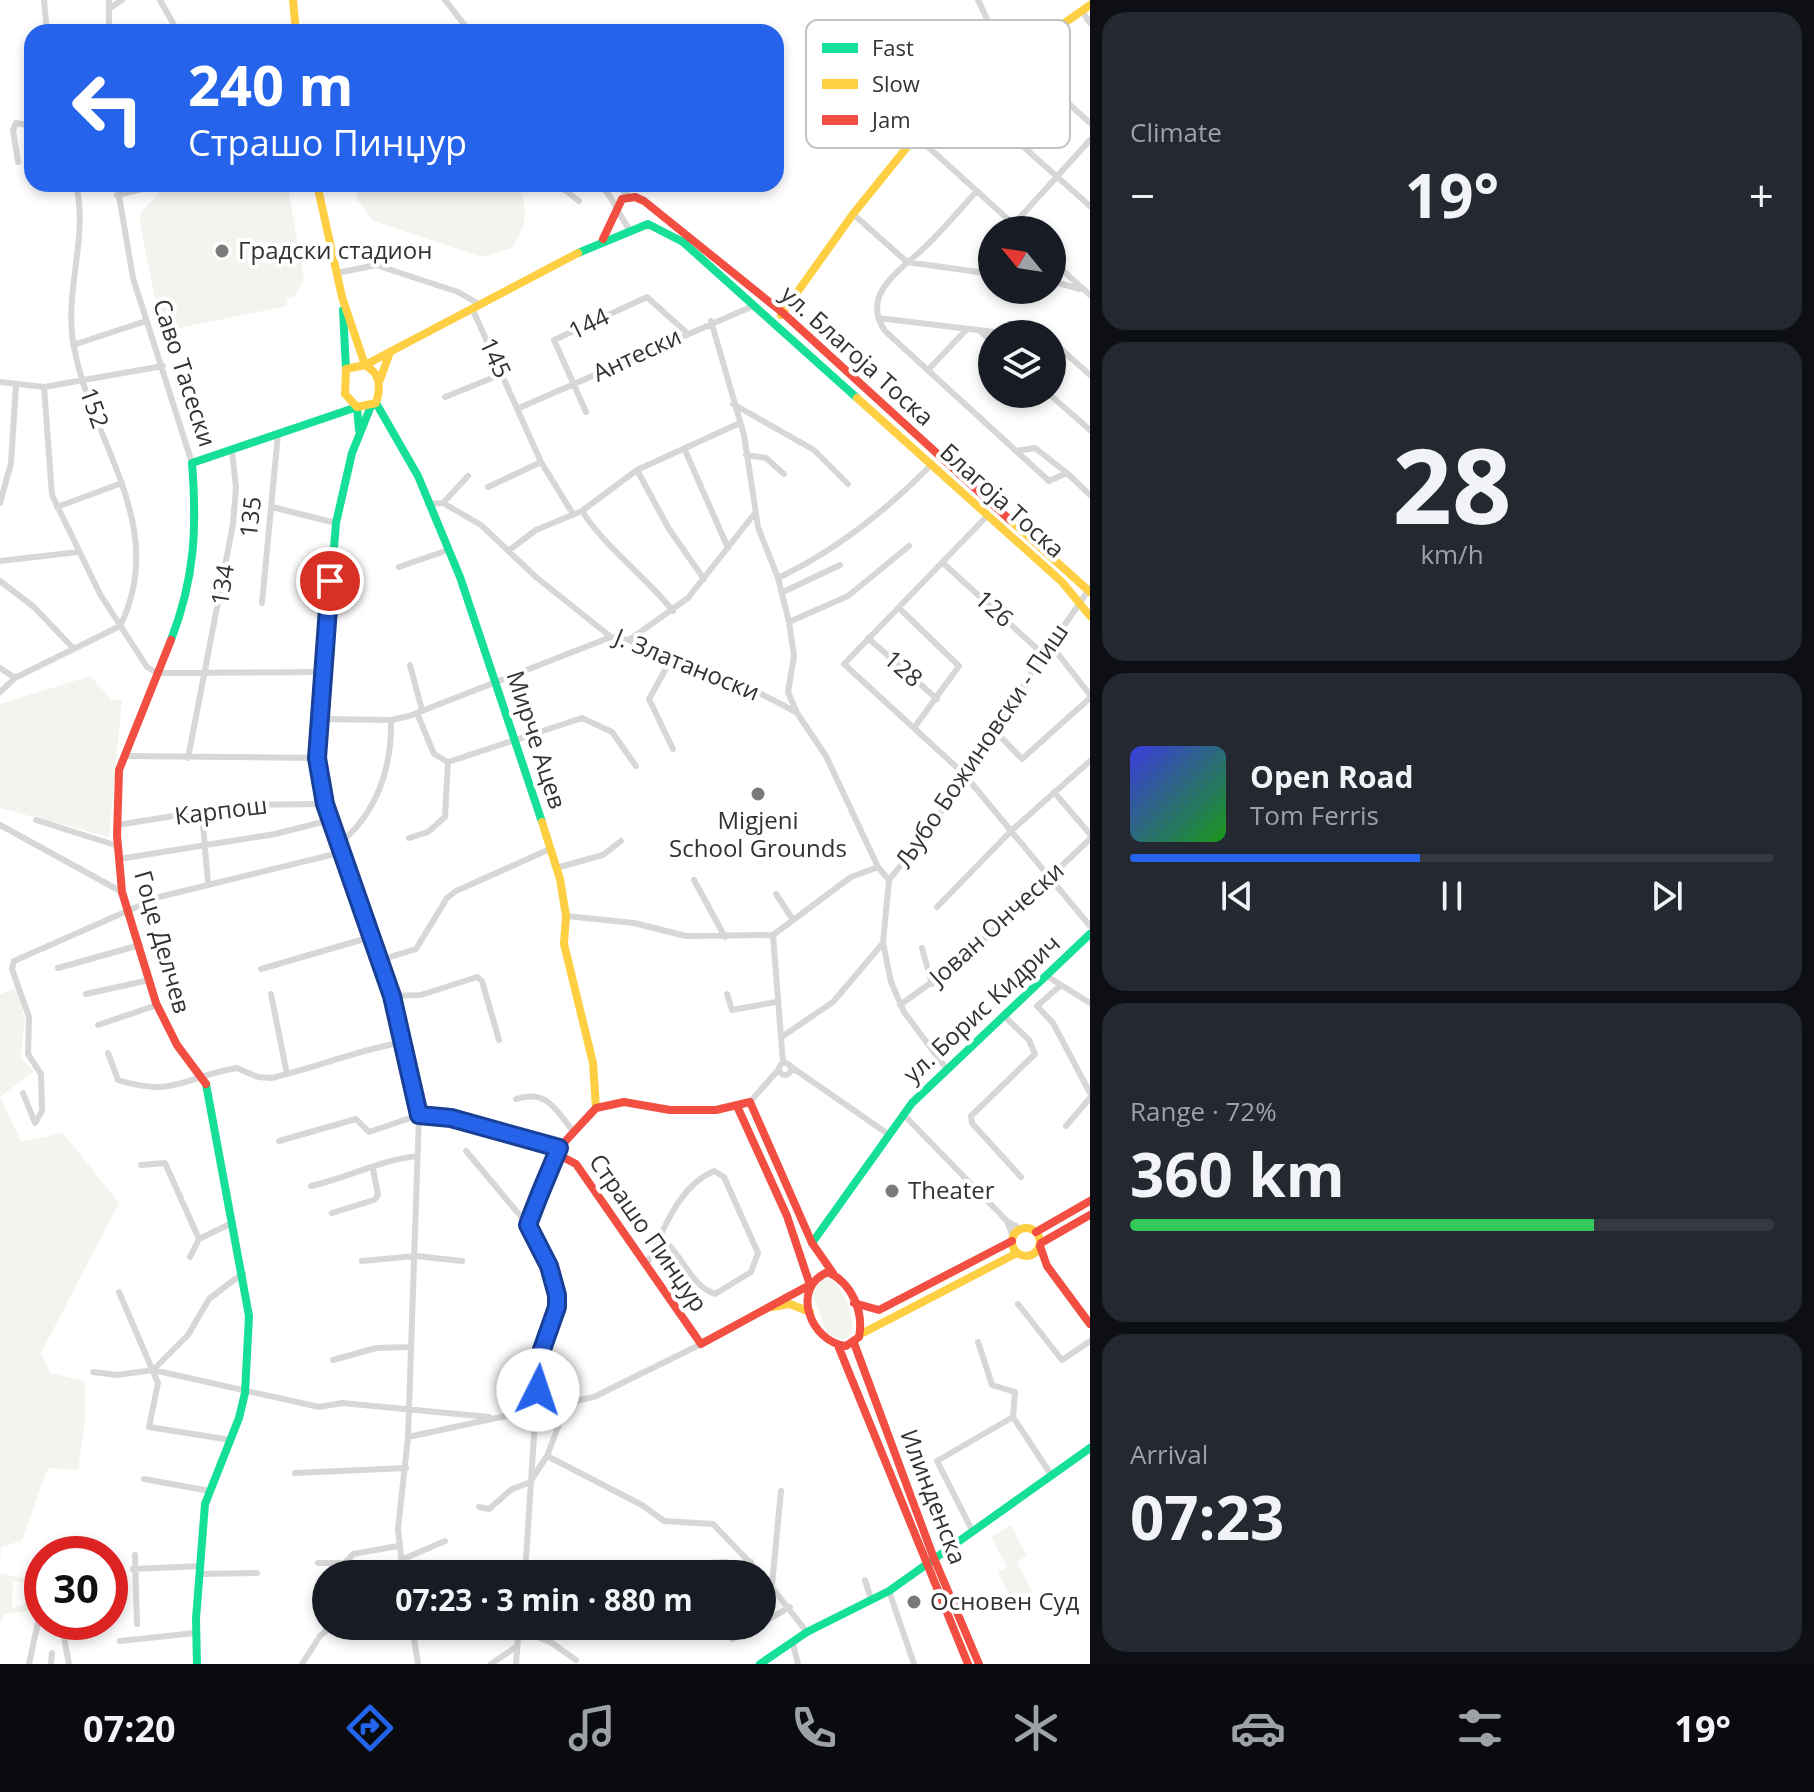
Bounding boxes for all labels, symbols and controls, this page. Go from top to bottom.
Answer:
legend [806,20,1070,148]
text: Fast [872,32,914,62]
text: 240 m [188,46,354,122]
icon: left [56,56,160,160]
text: Slow [872,68,920,98]
text: Jam [870,104,911,134]
text: Climate [1130,114,1222,150]
text: Страшо Пинџур [188,118,467,167]
text: 19° [1405,154,1499,236]
text: − [1130,165,1155,225]
text: + [1749,165,1774,225]
north arrow [978,216,1066,304]
map controls [978,216,1066,408]
place label: Градски стадион [238,233,432,266]
marker: Градски стадион [213,242,231,260]
street label: ул. Благоја Тоска [774,277,942,433]
street label: Саво Тасески [146,294,225,451]
street label: 144 [563,299,614,347]
street label: Антески [587,319,686,389]
button: layers [978,320,1066,408]
street label: 145 [473,332,520,383]
street label: 152 [73,382,118,432]
text: 28 [1393,413,1511,554]
street label: Благоја Тоска [934,435,1072,565]
street label: 135 [231,495,268,539]
text: km/h [1420,536,1484,572]
pin [296,547,364,615]
icon: arrive [308,559,352,603]
street label: 134 [202,562,241,608]
street label: 126 [969,582,1021,634]
street label: Љубо Божиновски - Пиш [886,616,1075,874]
street label: Ј. Златаноски [608,619,765,708]
street label: 128 [878,642,930,694]
street label: Мирче Ацев [500,666,575,813]
text: Open Road [1250,756,1414,797]
marker: Migjeni School Grounds [749,785,767,803]
street label: Карпош [172,787,269,832]
text: Tom Ferris [1250,797,1379,833]
place label: Migjeni School Grounds [669,803,847,864]
street label: Јован Ончески [920,854,1070,994]
street label: Гоце Делчев [127,866,200,1017]
icon: previous [1215,874,1259,918]
icon: pause [1430,874,1474,918]
icon: next [1645,874,1689,918]
street label: ул. Борис Кидрич [895,927,1067,1089]
text: Range · 72% [1130,1093,1277,1129]
text: 360 km [1130,1133,1345,1215]
street label: Страшо Пинџур [582,1146,716,1318]
place label: Theater [908,1173,995,1206]
marker: Theater [883,1182,901,1200]
position arrow [496,1348,580,1432]
street label: Илинденска [894,1424,975,1569]
text: Arrival [1130,1436,1208,1472]
text: 07:23 [1130,1476,1284,1558]
speed limit sign: 30 [24,1536,128,1640]
text: 07:23 · 3 min · 880 m [395,1579,693,1620]
place label: Основен Суд [930,1584,1080,1617]
marker: Основен Суд [905,1593,923,1611]
icon: directions [342,1700,398,1756]
icon: music [564,1700,620,1756]
icon: phone [786,1700,842,1756]
icon: climate [1008,1700,1064,1756]
icon: car [1230,1700,1286,1756]
icon: filters [1452,1700,1508,1756]
text: 07:20 [83,1704,176,1753]
text: 19° [1674,1704,1731,1753]

